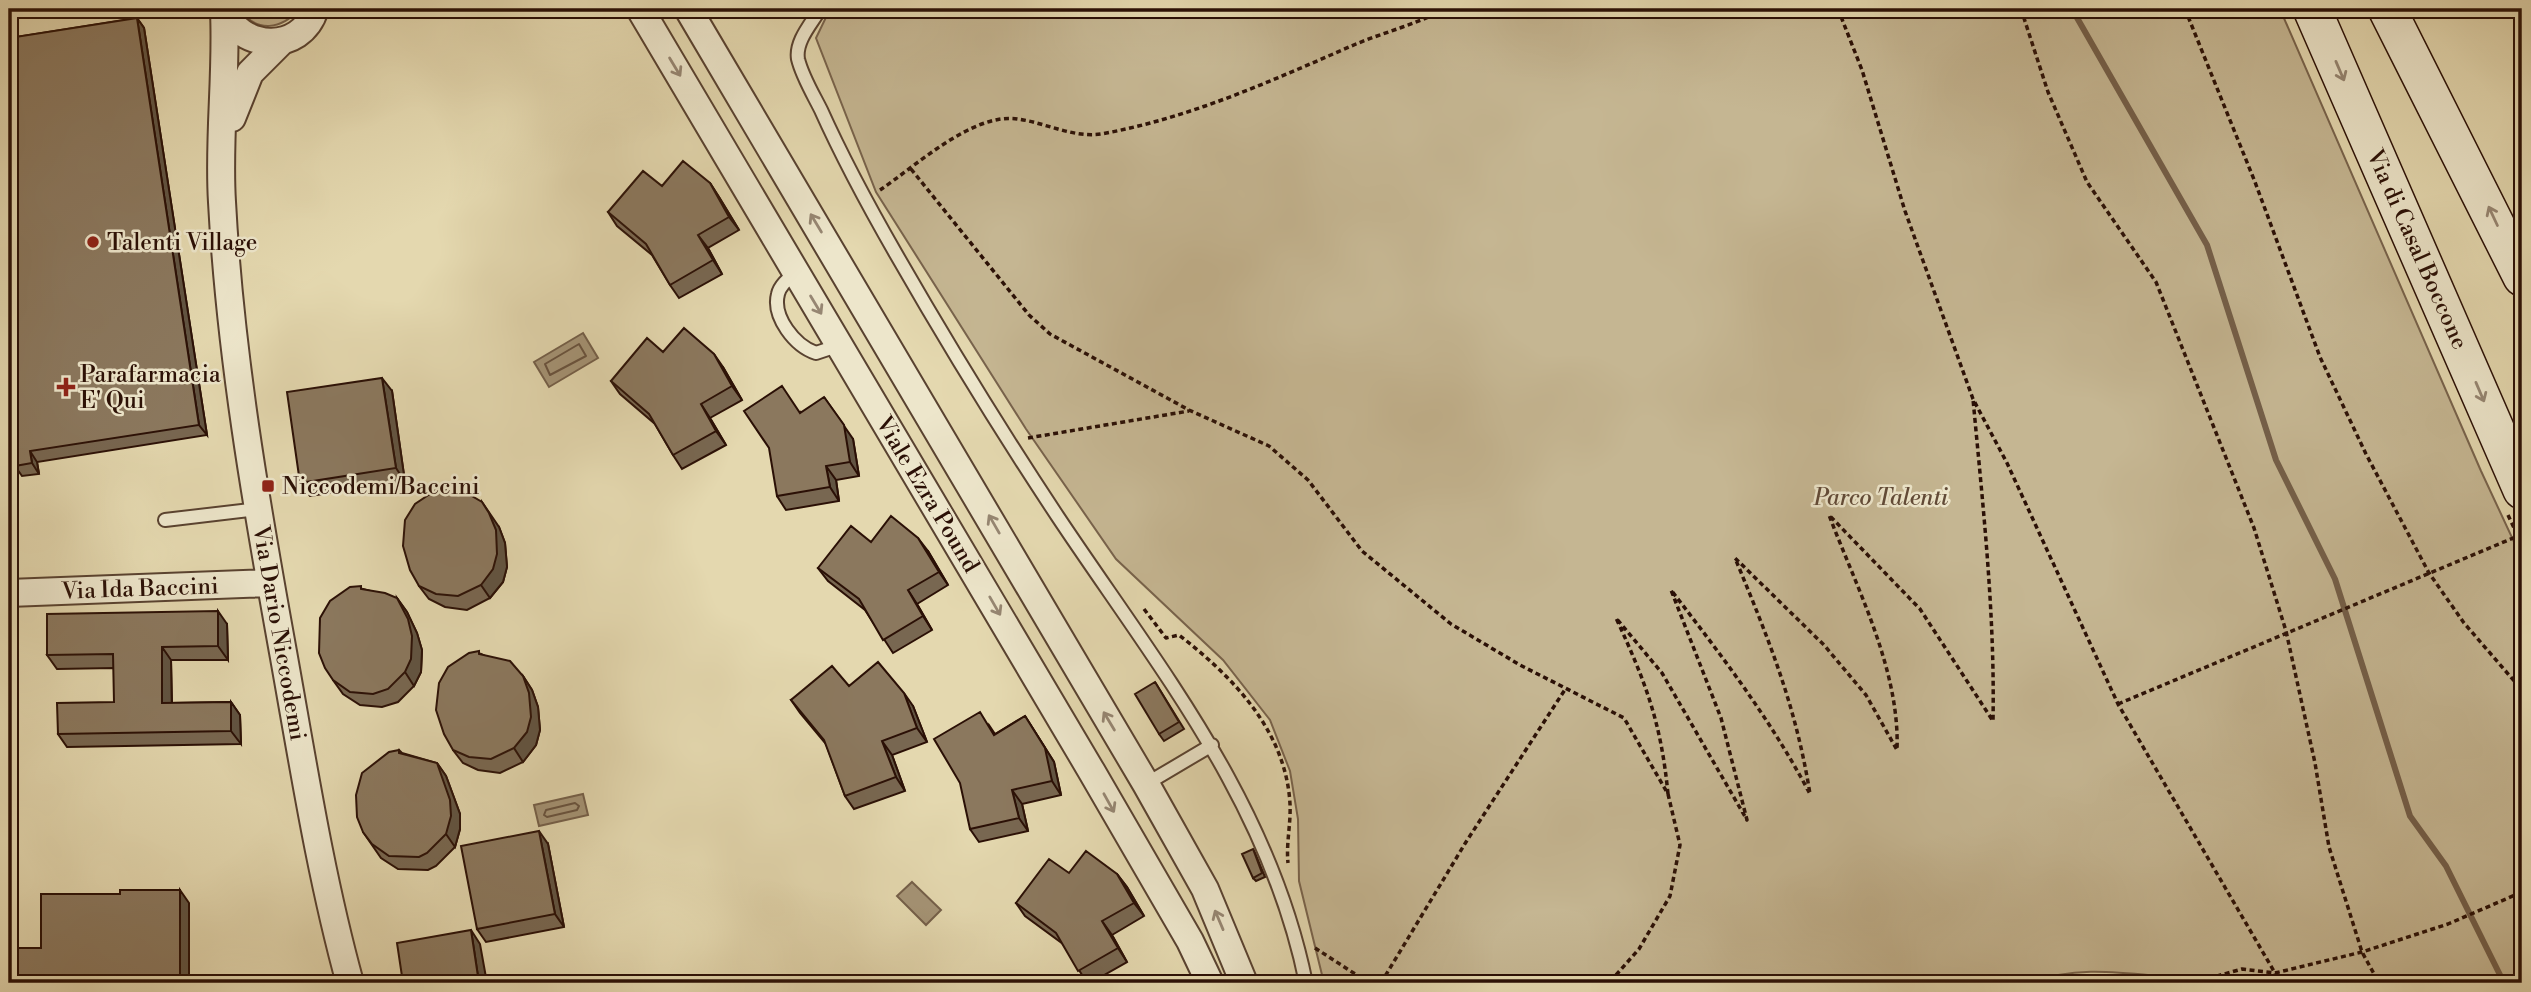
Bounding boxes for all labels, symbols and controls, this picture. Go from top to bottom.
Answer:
one-way arrow [668,57,682,77]
one-way arrow [2334,60,2347,82]
street label: Via di Casal Boccone [2360,144,2474,354]
one-way arrow [2486,206,2499,227]
one-way arrow [808,214,822,234]
place label: Talenti Village [107,229,257,257]
marker: Talenti Village [85,234,101,250]
one-way arrow [809,295,823,315]
place label: Parafarmacia E' Qui [80,361,221,415]
marker: Parafarmacia E' Qui [58,379,74,395]
one-way arrow [2474,381,2487,402]
street label: Viale Ezra Pound [869,410,985,578]
place label: Niccodemi/Baccini [282,473,480,501]
marker: Niccodemi/Baccini [260,478,276,494]
park label: Parco Talenti [1813,484,1949,512]
one-way arrow [987,515,1001,535]
street label: Via Dario Niccodemi [246,523,312,743]
street label: Via Ida Baccini [60,572,219,606]
one-way arrow [988,596,1002,616]
one-way arrow [1102,711,1116,731]
one-way arrow [1102,792,1116,812]
one-way arrow [1212,909,1225,931]

